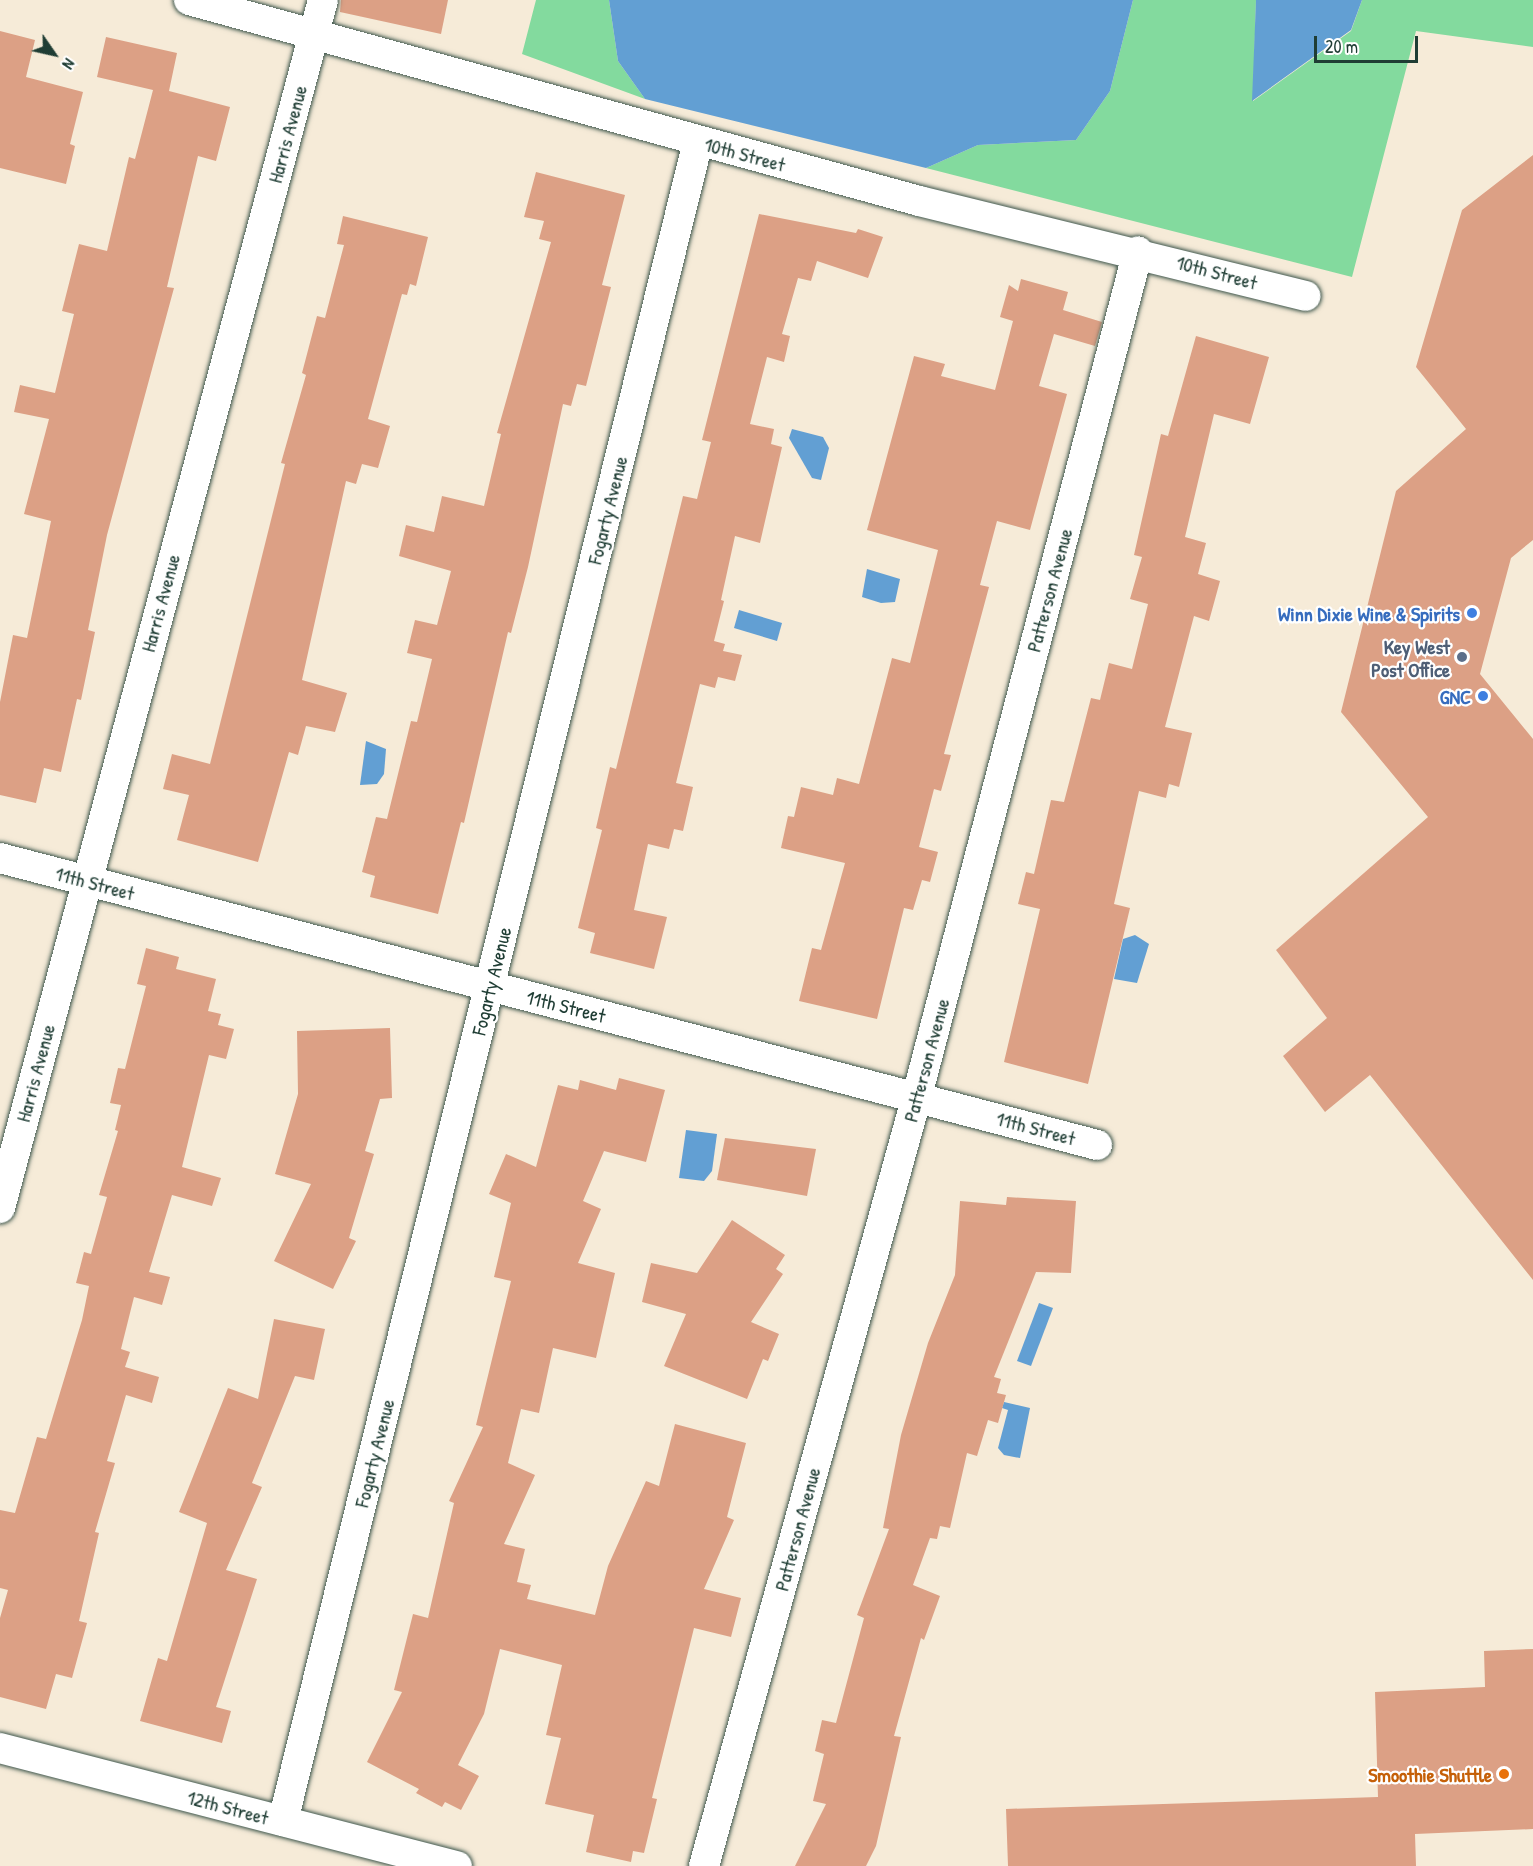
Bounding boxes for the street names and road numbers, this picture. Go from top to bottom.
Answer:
street label: Harris Avenue [262,83,312,185]
street label: 10th Street [702,132,788,176]
street label: 10th Street [1174,250,1260,294]
street label: Fogarty Avenue [582,453,632,567]
street label: Patterson Avenue [1021,526,1077,654]
street label: Harris Avenue [135,552,185,654]
street label: 11th Street [53,861,137,905]
street label: Fogarty Avenue [466,924,516,1038]
street label: 11th Street [524,985,608,1027]
street label: Patterson Avenue [898,996,954,1124]
street label: Harris Avenue [10,1022,60,1124]
street label: 11th Street [994,1106,1078,1150]
street label: Fogarty Avenue [349,1396,399,1510]
street label: Patterson Avenue [769,1465,825,1593]
street label: 12th Street [185,1785,271,1829]

